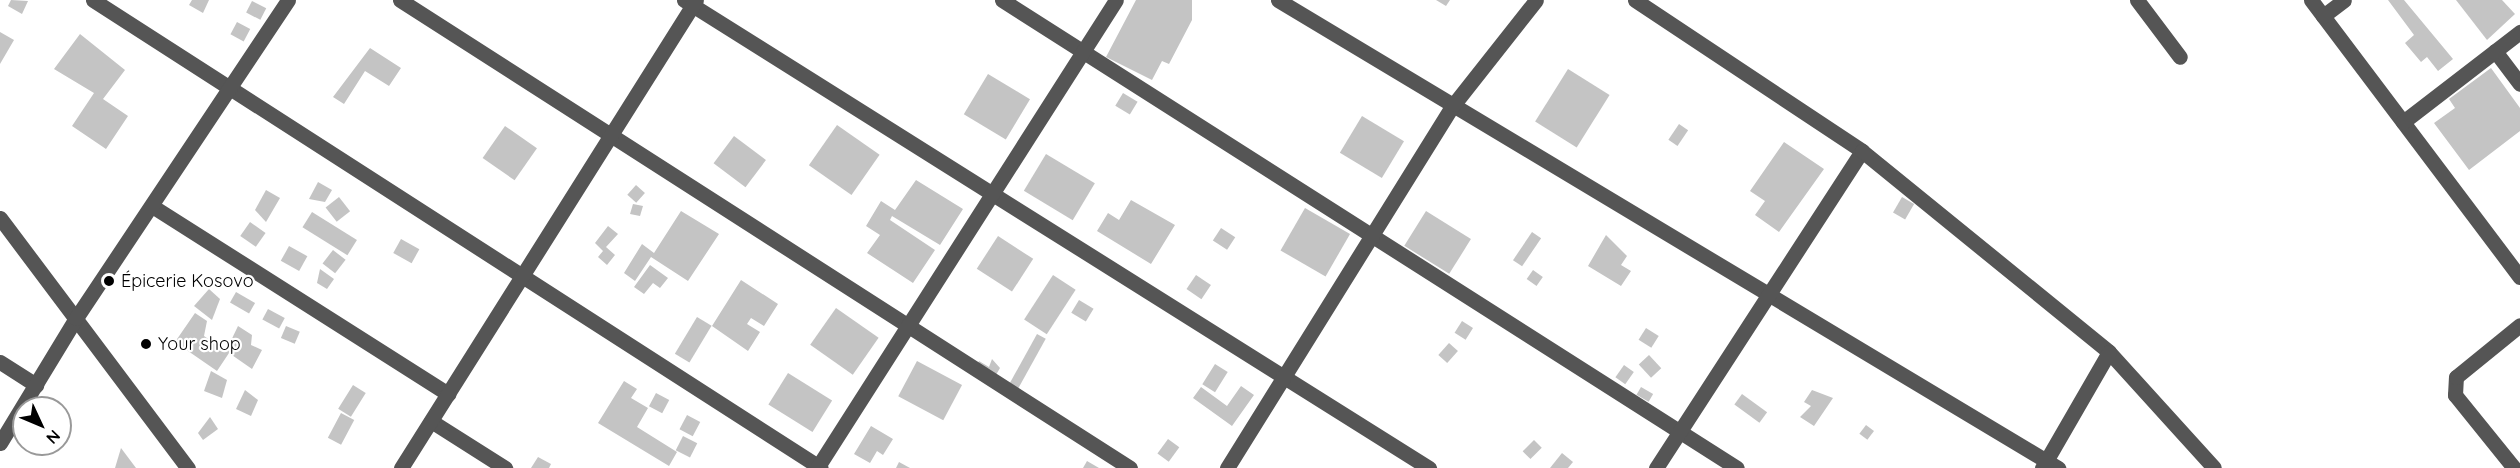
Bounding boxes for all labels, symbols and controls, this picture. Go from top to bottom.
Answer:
place label: Épicerie Kosovo [121,270,254,292]
marker: Épicerie Kosovo [102,274,116,288]
place label: Your shop [158,333,241,355]
marker: Your shop [139,337,153,351]
north arrow [12,396,72,456]
text: N [42,426,65,448]

